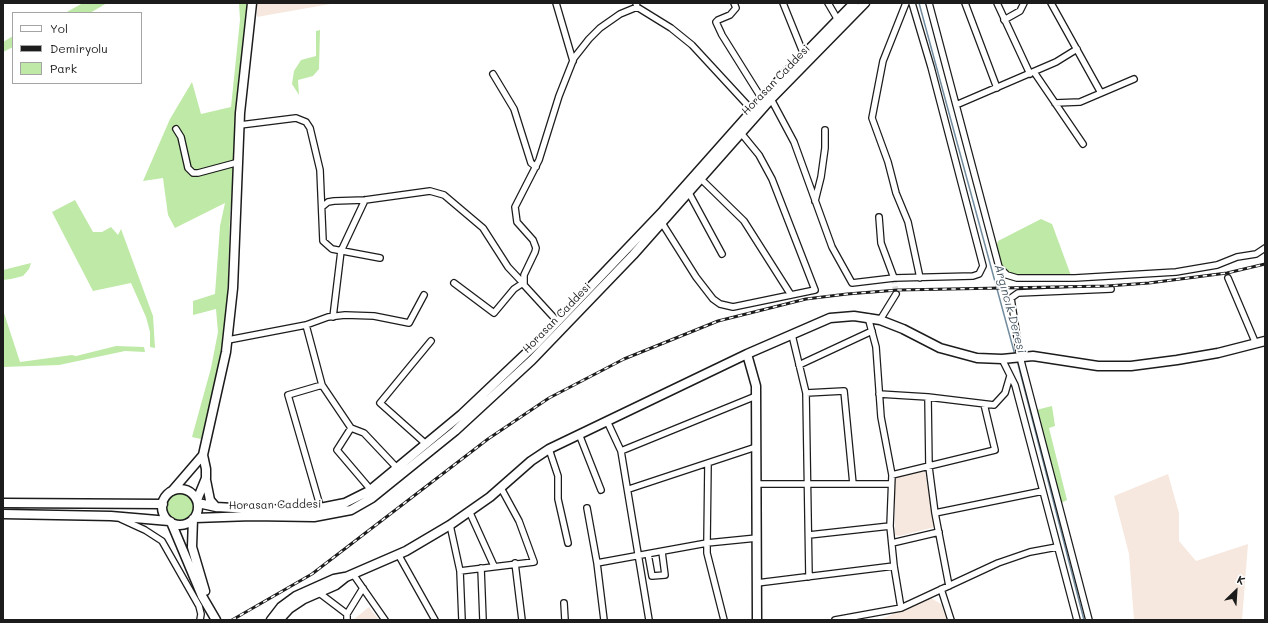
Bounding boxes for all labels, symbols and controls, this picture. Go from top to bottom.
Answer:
legend [12,12,142,84]
text: Yol [50,20,68,36]
text: Demiryolu [50,40,108,56]
street label: Horasan Caddesi [739,42,813,118]
text: Park [50,60,77,76]
water label: Argıncık Deresi [991,263,1029,355]
street label: Horasan Caddesi [520,280,594,356]
street label: Horasan Caddesi [229,498,321,512]
north arrow [1216,571,1256,611]
text: K [1235,571,1248,588]

